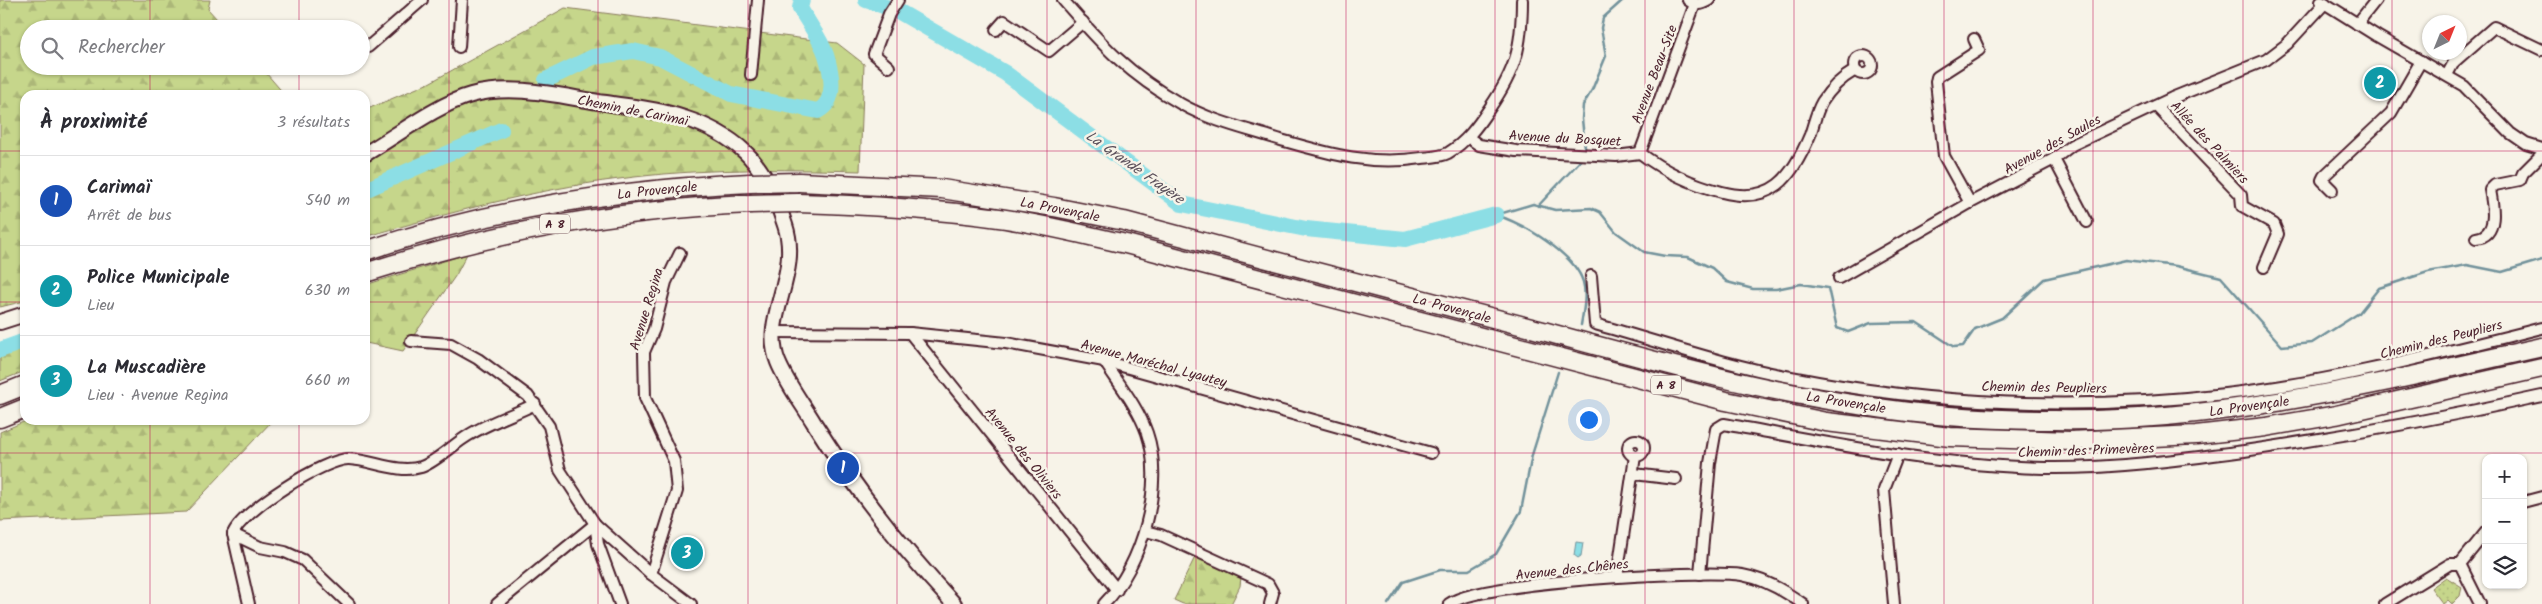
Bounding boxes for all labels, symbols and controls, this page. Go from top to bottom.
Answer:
north arrow [2422,15,2467,60]
search box [20,20,370,75]
street label: Avenue Beau-Site [1626,21,1684,127]
text: Rechercher [78,33,165,63]
icon: search [38,34,66,62]
pin: 2 [2364,64,2396,102]
street label: Chemin de Carimaï [575,89,692,133]
street label: Allée des Palmiers [2165,96,2254,189]
text: À proximité [40,106,147,139]
street label: Avenue des Saules [2000,109,2105,181]
text: 3 résultats [277,110,350,135]
water label: La Grande Frayère [1080,125,1190,212]
street label: Avenue du Bosquet [1508,125,1622,153]
text: Carimaï [87,173,150,203]
street label: La Provençale [616,176,699,206]
text: 1 [54,188,58,213]
text: 540 m [305,188,350,213]
street label: La Provençale [1018,191,1102,229]
text: Arrêt de bus [87,203,171,228]
road number: A 8 [540,214,570,233]
text: Police Municipale [87,263,230,293]
street label: Avenue Regina [624,265,670,353]
text: 2 [51,278,61,303]
text: 630 m [305,278,350,303]
street label: La Provençale [1410,288,1494,330]
text: Lieu [87,293,114,318]
street label: Chemin des Peupliers [2378,314,2505,366]
street label: Avenue Maréchal Lyautey [1078,334,1230,394]
text: La Muscadière [87,353,206,383]
text: 3 [52,368,60,393]
text: 660 m [305,368,350,393]
road number: A 8 [1651,376,1681,394]
street label: Chemin des Peupliers [1981,376,2107,400]
text: Lieu · Avenue Regina [87,383,229,408]
street label: La Provençale [1804,386,1888,420]
street label: La Provençale [2208,390,2291,423]
street label: Avenue des Oliviers [979,403,1067,505]
your location [1576,407,1602,433]
street label: Chemin des Primevères [2017,438,2155,464]
pin: 1 [827,449,859,487]
map controls [2482,454,2527,589]
button: + [2482,454,2527,499]
button: − [2482,499,2527,544]
pin: 3 [671,534,703,572]
button: layers [2482,544,2527,589]
street label: Avenue des Chênes [1515,553,1630,587]

